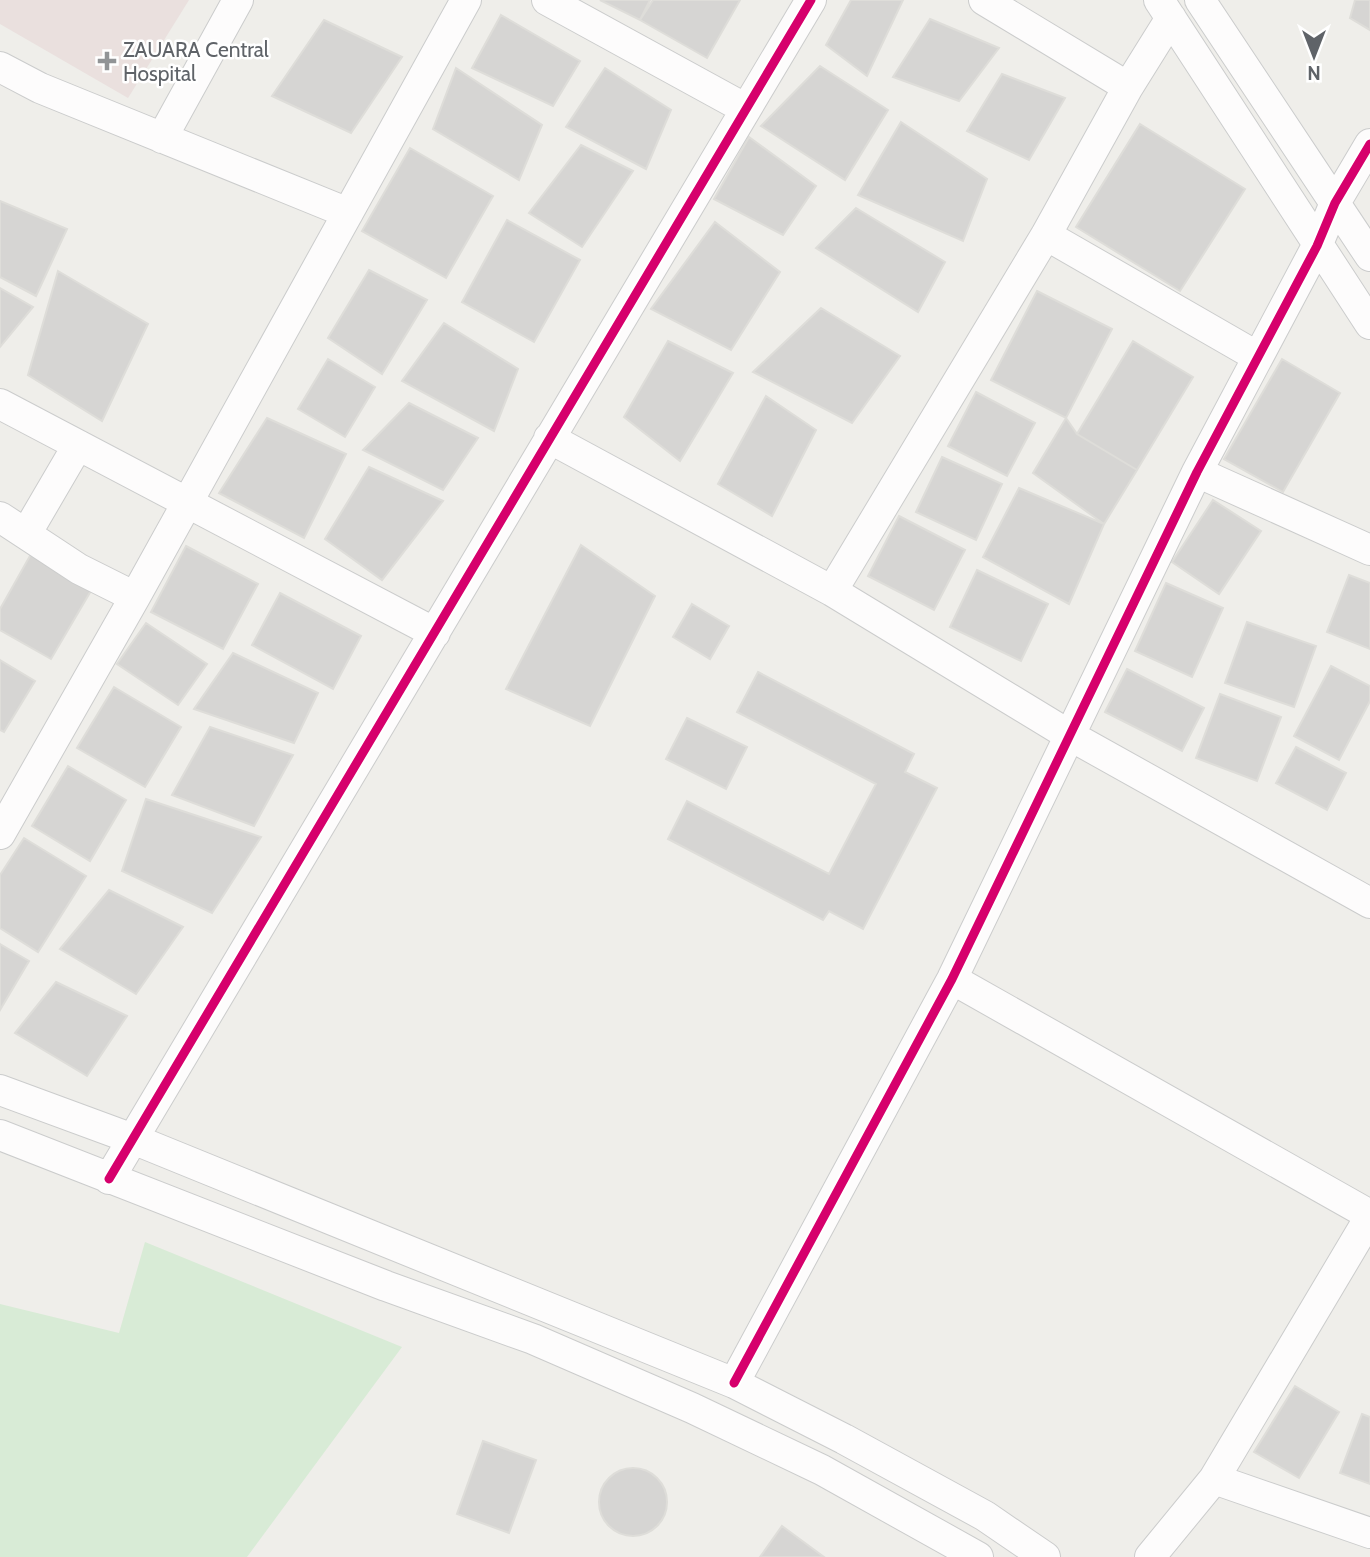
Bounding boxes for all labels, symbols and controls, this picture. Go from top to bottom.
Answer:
north arrow [1279,21,1349,91]
place label: ZAUARA Central Hospital [123,37,269,86]
marker: ZAUARA Central Hospital [97,51,117,71]
text: N [1307,61,1321,84]

